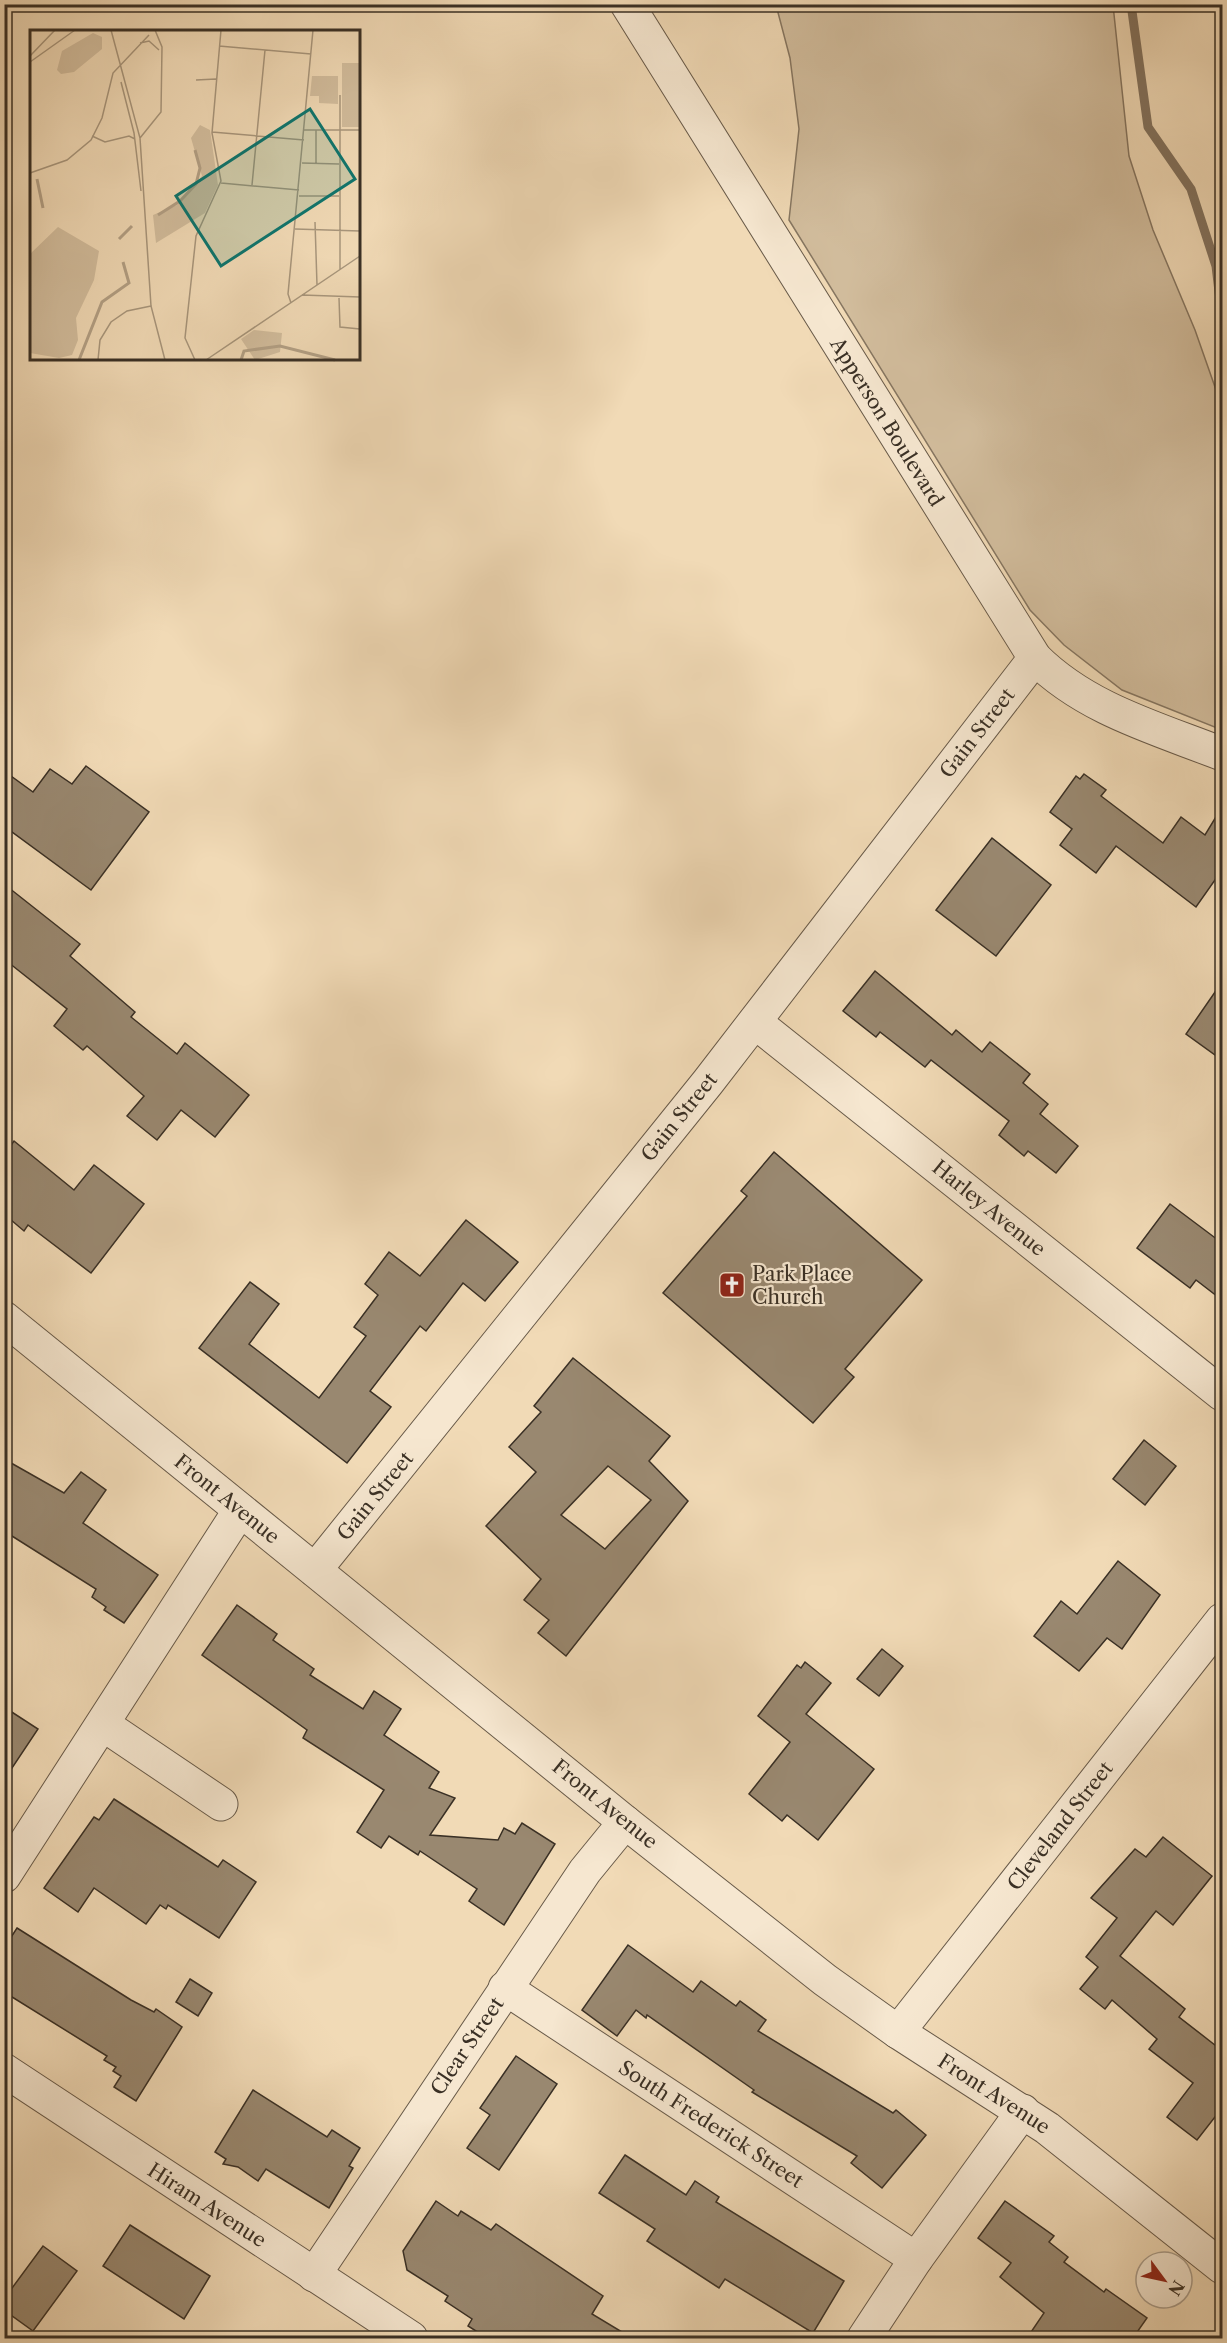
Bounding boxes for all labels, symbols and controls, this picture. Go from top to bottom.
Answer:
inset map [30,30,360,360]
street label: Apperson Boulevard [825,332,949,511]
street label: Gain Street [935,683,1019,783]
street label: Gain Street [636,1068,722,1166]
street label: Harley Avenue [928,1155,1050,1261]
place label: Park Place Church [752,1262,852,1309]
church icon: Park Place Church [717,1270,747,1300]
street label: Gain Street [332,1447,418,1545]
street label: Front Avenue [169,1449,285,1549]
street label: Front Avenue [547,1754,663,1854]
street label: Cleveland Street [1002,1757,1118,1895]
street label: Clear Street [425,1992,509,2100]
street label: Front Avenue [934,2049,1054,2139]
street label: South Frederick Street [614,2055,808,2193]
street label: Hiram Avenue [143,2158,271,2252]
north arrow [1134,2250,1194,2310]
text: N [1164,2277,1189,2300]

